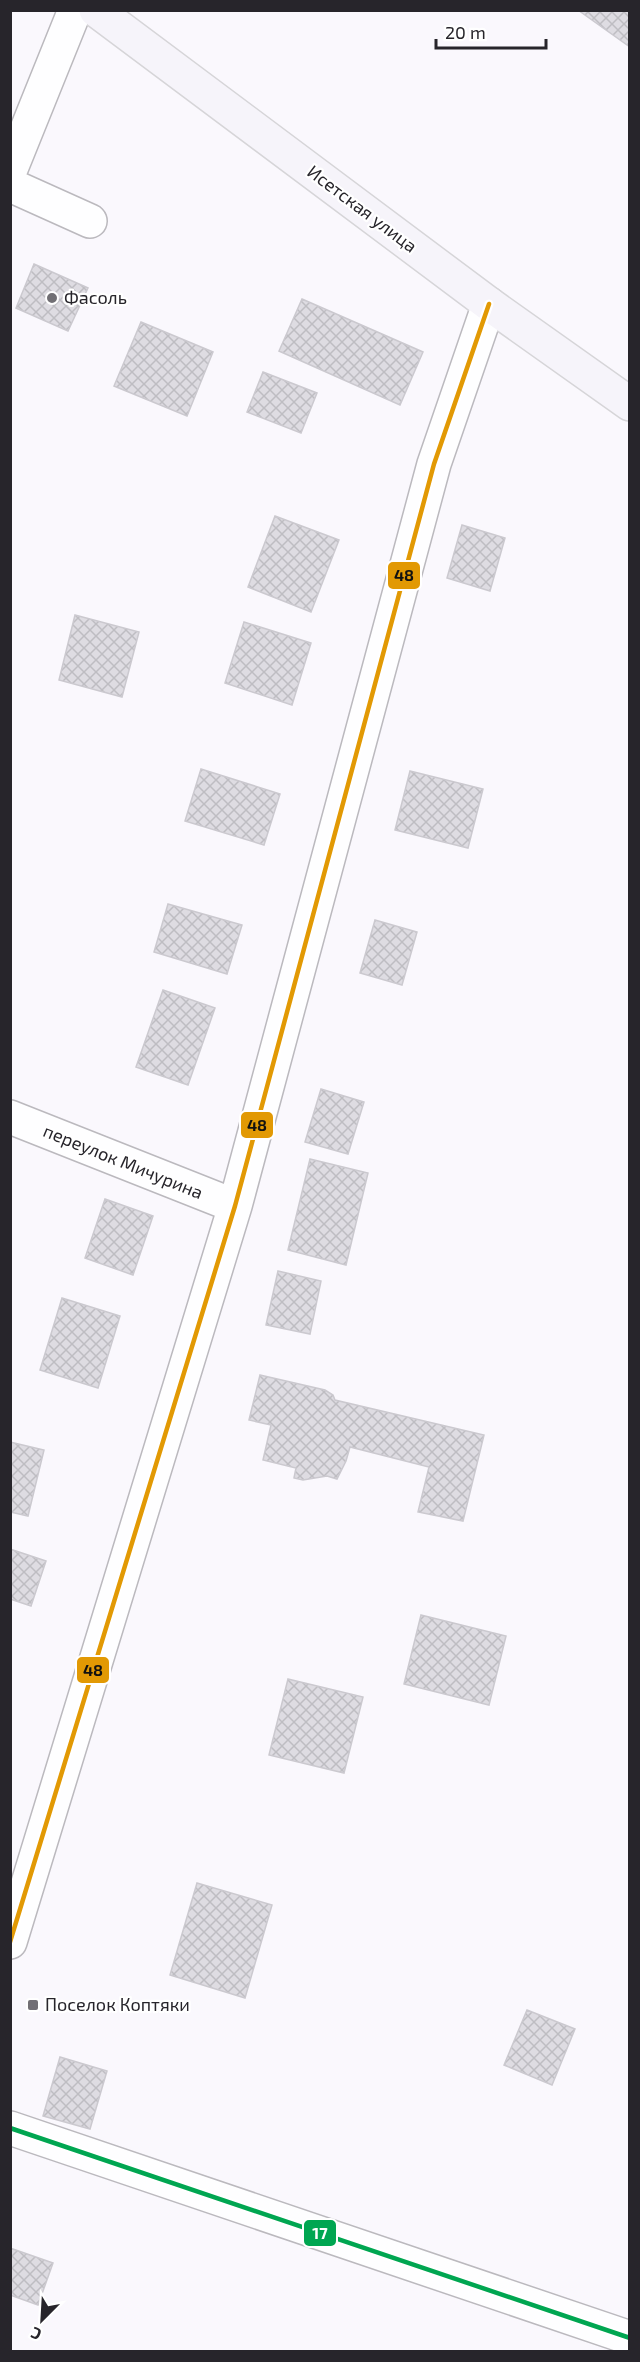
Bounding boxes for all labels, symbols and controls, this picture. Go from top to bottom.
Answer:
scale bar [436,12,546,50]
text: 20 m [445,21,486,43]
street label: Исетская улица [303,160,422,257]
place label: Фасоль [64,286,127,308]
marker: Фасоль [45,291,59,305]
line badge: 48 [387,561,421,590]
text: 48 [394,565,414,584]
line badge: 48 [240,1111,274,1139]
text: 48 [247,1115,267,1134]
street label: переулок Мичурина [40,1119,206,1203]
line badge: 48 [76,1656,110,1684]
text: 48 [83,1660,103,1679]
place label: Поселок Коптяки [45,1993,190,2015]
marker: Поселок Коптяки [26,1998,40,2012]
line badge: 17 [303,2219,337,2247]
text: 17 [312,2223,328,2242]
north arrow [12,2290,72,2350]
text: С [28,2324,44,2345]

